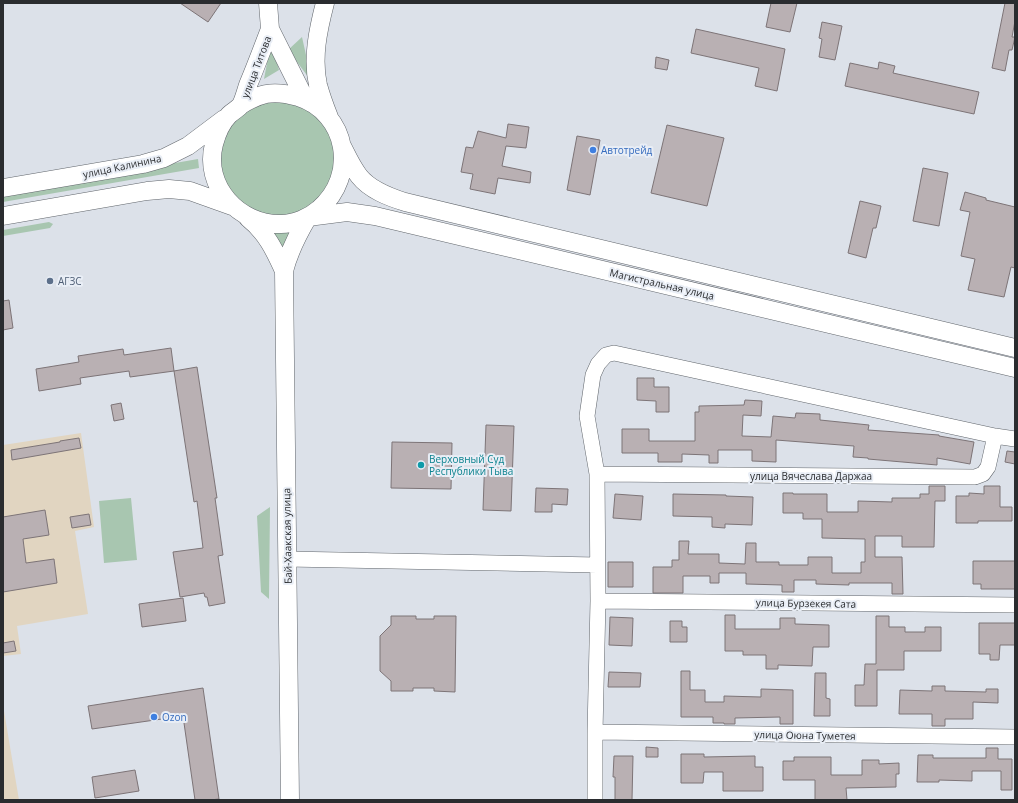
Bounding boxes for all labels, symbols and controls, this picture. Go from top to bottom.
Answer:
street label: улица Титова [238,34,274,100]
place label: Автотрейд [601,143,653,157]
marker: Автотрейд [588,145,598,155]
street label: улица Калинина [82,151,162,181]
street label: Магистральная улица [608,265,716,303]
place label: АГЗС [58,274,82,288]
marker: АГЗС [45,276,55,286]
place label: Верховный Суд Республики Тыва [429,452,513,478]
marker: Верховный Суд Республики Тыва [416,460,426,470]
street label: улица Вячеслава Даржаа [750,469,872,483]
street label: Бай-Хаакская улица [279,488,295,584]
street label: улица Бурзекея Сата [756,595,856,611]
place label: Ozon [162,710,187,724]
marker: Ozon [149,712,159,722]
street label: улица Оюна Туметея [754,727,856,743]

